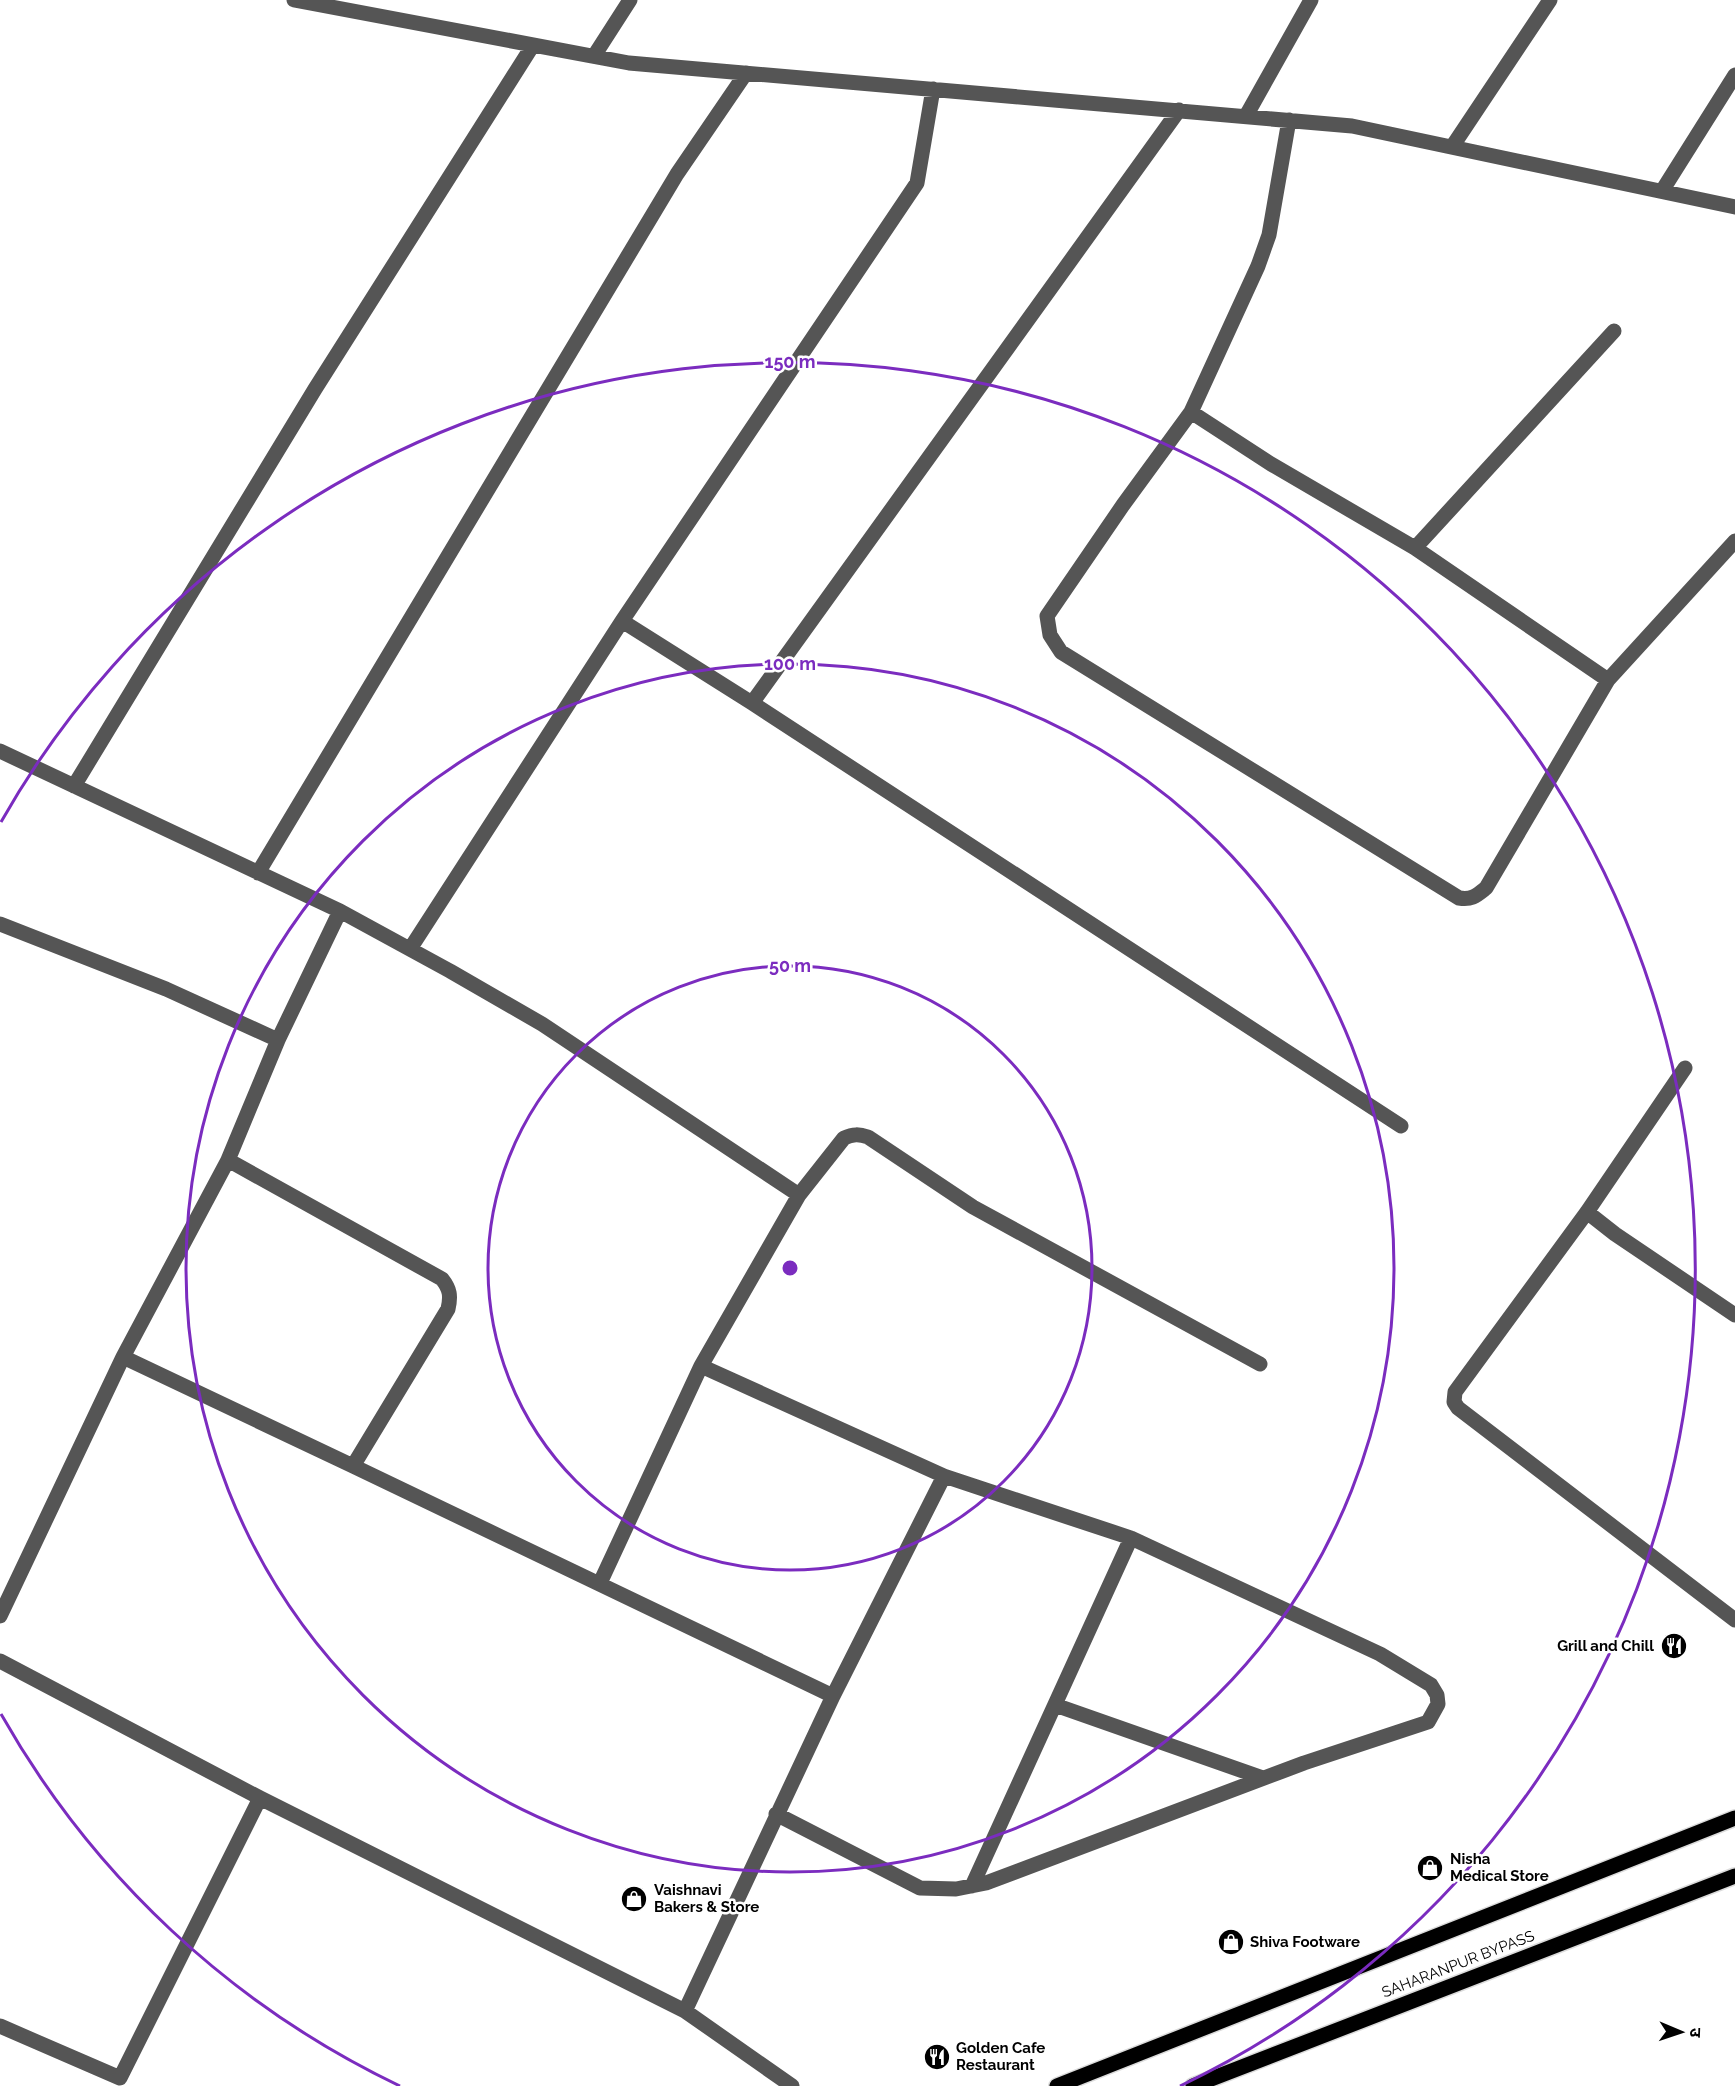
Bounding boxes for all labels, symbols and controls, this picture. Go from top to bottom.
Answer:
text: 150 m [765,351,816,372]
text: 100 m [764,653,816,674]
text: 50 m [769,955,811,976]
centre of rings [780,1258,800,1278]
restaurant icon: Grill and Chill [1659,1631,1689,1661]
place label: Grill and Chill [1557,1637,1654,1655]
place label: Nisha Medical Store [1450,1850,1549,1885]
shop icon: Nisha Medical Store [1415,1853,1445,1883]
place label: Vaishnavi Bakers & Store [654,1881,759,1916]
shop icon: Vaishnavi Bakers & Store [619,1884,649,1914]
shop icon: Shiva Footware [1216,1927,1246,1957]
street label: SAHARANPUR BYPASS [1379,1927,1537,2001]
place label: Shiva Footware [1250,1933,1360,1951]
north arrow [1651,2002,1711,2062]
text: उ [1686,2027,1705,2038]
place label: Golden Cafe Restaurant [956,2039,1045,2074]
restaurant icon: Golden Cafe Restaurant [922,2042,952,2072]

